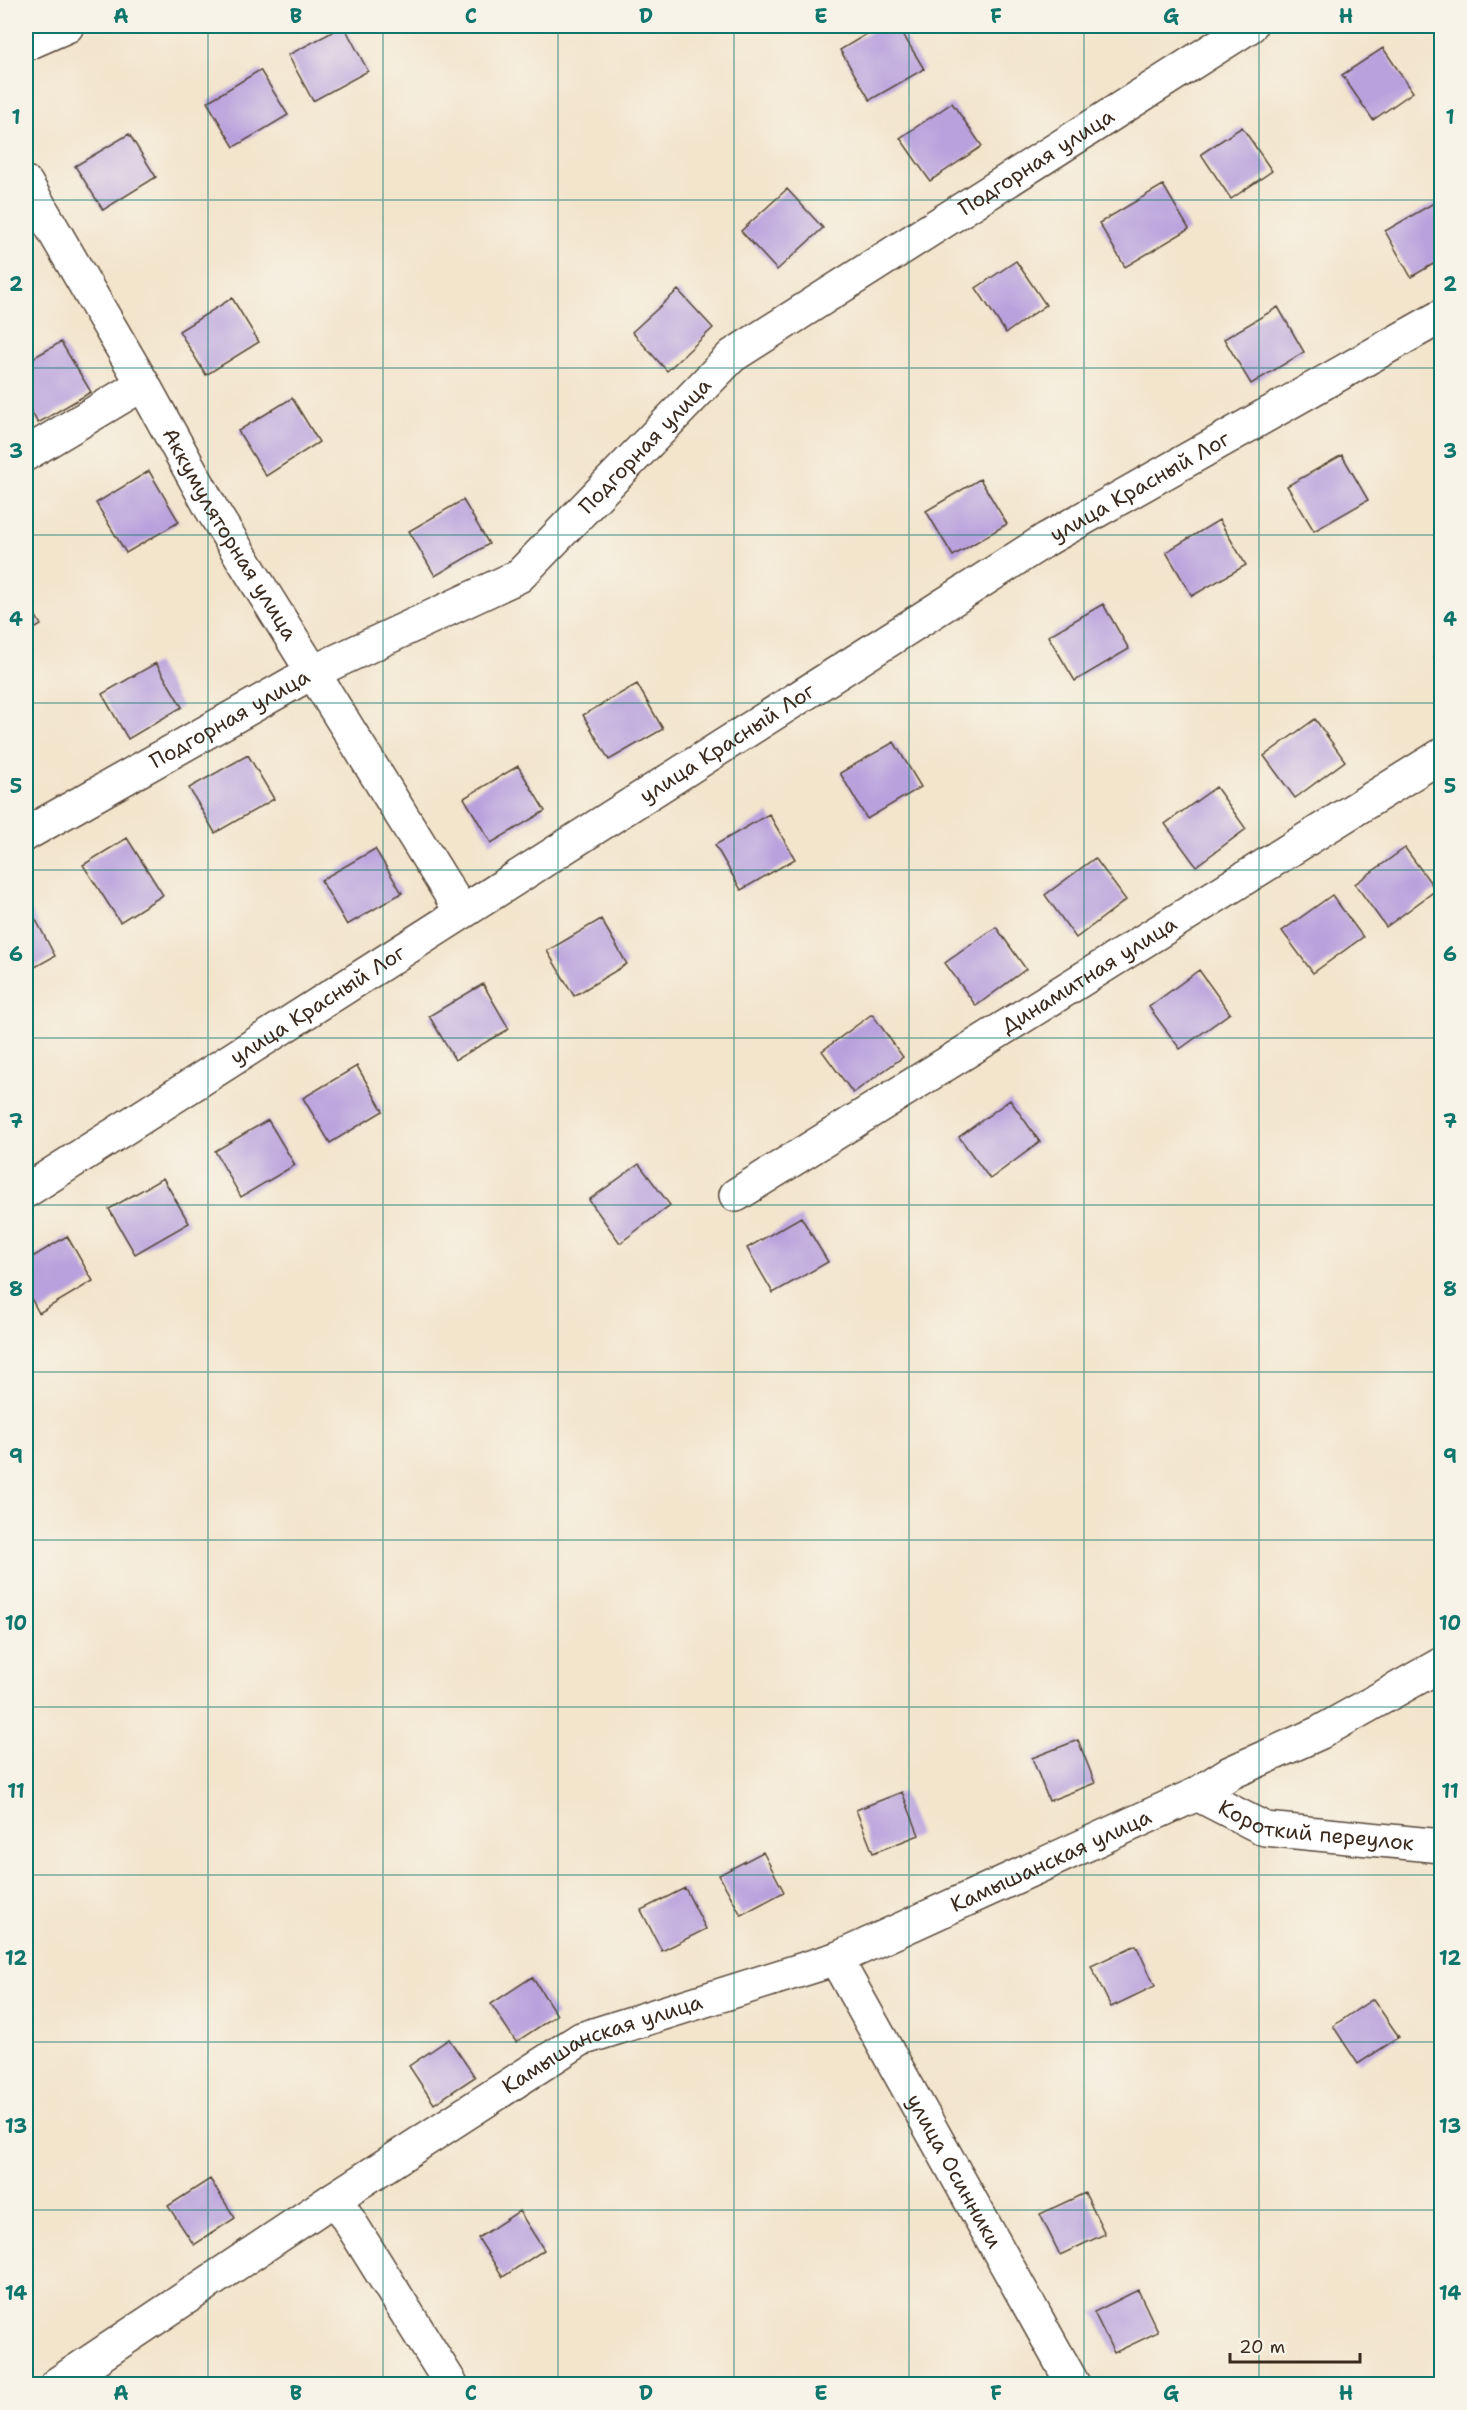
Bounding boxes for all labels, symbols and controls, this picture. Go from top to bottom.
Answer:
text: A [113,3,129,29]
text: B [290,3,302,29]
text: C [465,3,477,29]
text: D [639,3,653,29]
text: E [814,3,828,29]
text: F [990,3,1002,29]
text: G [1163,3,1179,29]
text: H [1339,3,1353,29]
street label: Подгорная улица [953,102,1120,222]
text: 1 [11,104,21,130]
text: 1 [1445,104,1455,130]
text: 2 [9,271,23,297]
text: 2 [1443,271,1457,297]
street label: Подгорная улица [573,372,717,520]
street label: Аккумуляторная улица [156,423,304,646]
street label: улица Красный Лог [1045,424,1236,549]
text: 3 [9,438,23,464]
text: 3 [1443,438,1457,464]
text: 4 [9,606,23,632]
text: 4 [1443,606,1457,632]
street label: Подгорная улица [145,663,315,775]
street label: улица Красный Лог [634,676,821,810]
text: 5 [10,773,22,799]
text: 5 [1444,773,1456,799]
street label: Динамитная улица [996,910,1182,1040]
street label: улица Красный Лог [225,938,411,1071]
text: 6 [9,941,23,967]
text: 6 [1443,941,1457,967]
text: 7 [9,1108,23,1134]
text: 7 [1443,1108,1457,1134]
text: 8 [9,1276,23,1302]
text: 8 [1443,1276,1457,1302]
text: 9 [9,1443,23,1469]
text: 9 [1443,1443,1457,1469]
text: 10 [5,1610,27,1636]
text: 10 [1439,1610,1461,1636]
text: 11 [7,1778,25,1804]
text: 11 [1441,1778,1459,1804]
street label: Короткий переулок [1214,1793,1415,1857]
street label: Камышанская улица [946,1803,1156,1919]
text: 12 [5,1945,27,1971]
text: 12 [1439,1945,1461,1971]
street label: Камышанская улица [497,1988,706,2100]
street label: улица Осинники [900,2089,1009,2254]
text: 13 [5,2113,27,2139]
text: 13 [1439,2113,1461,2139]
text: 14 [5,2280,27,2306]
text: 14 [1439,2280,1461,2306]
scale bar [1230,2326,1360,2364]
text: 20 m [1239,2335,1285,2359]
text: A [113,2380,129,2406]
text: B [290,2380,302,2406]
text: C [465,2380,477,2406]
text: D [639,2380,653,2406]
text: E [814,2380,828,2406]
text: F [990,2380,1002,2406]
text: G [1163,2380,1179,2406]
text: H [1339,2380,1353,2406]

